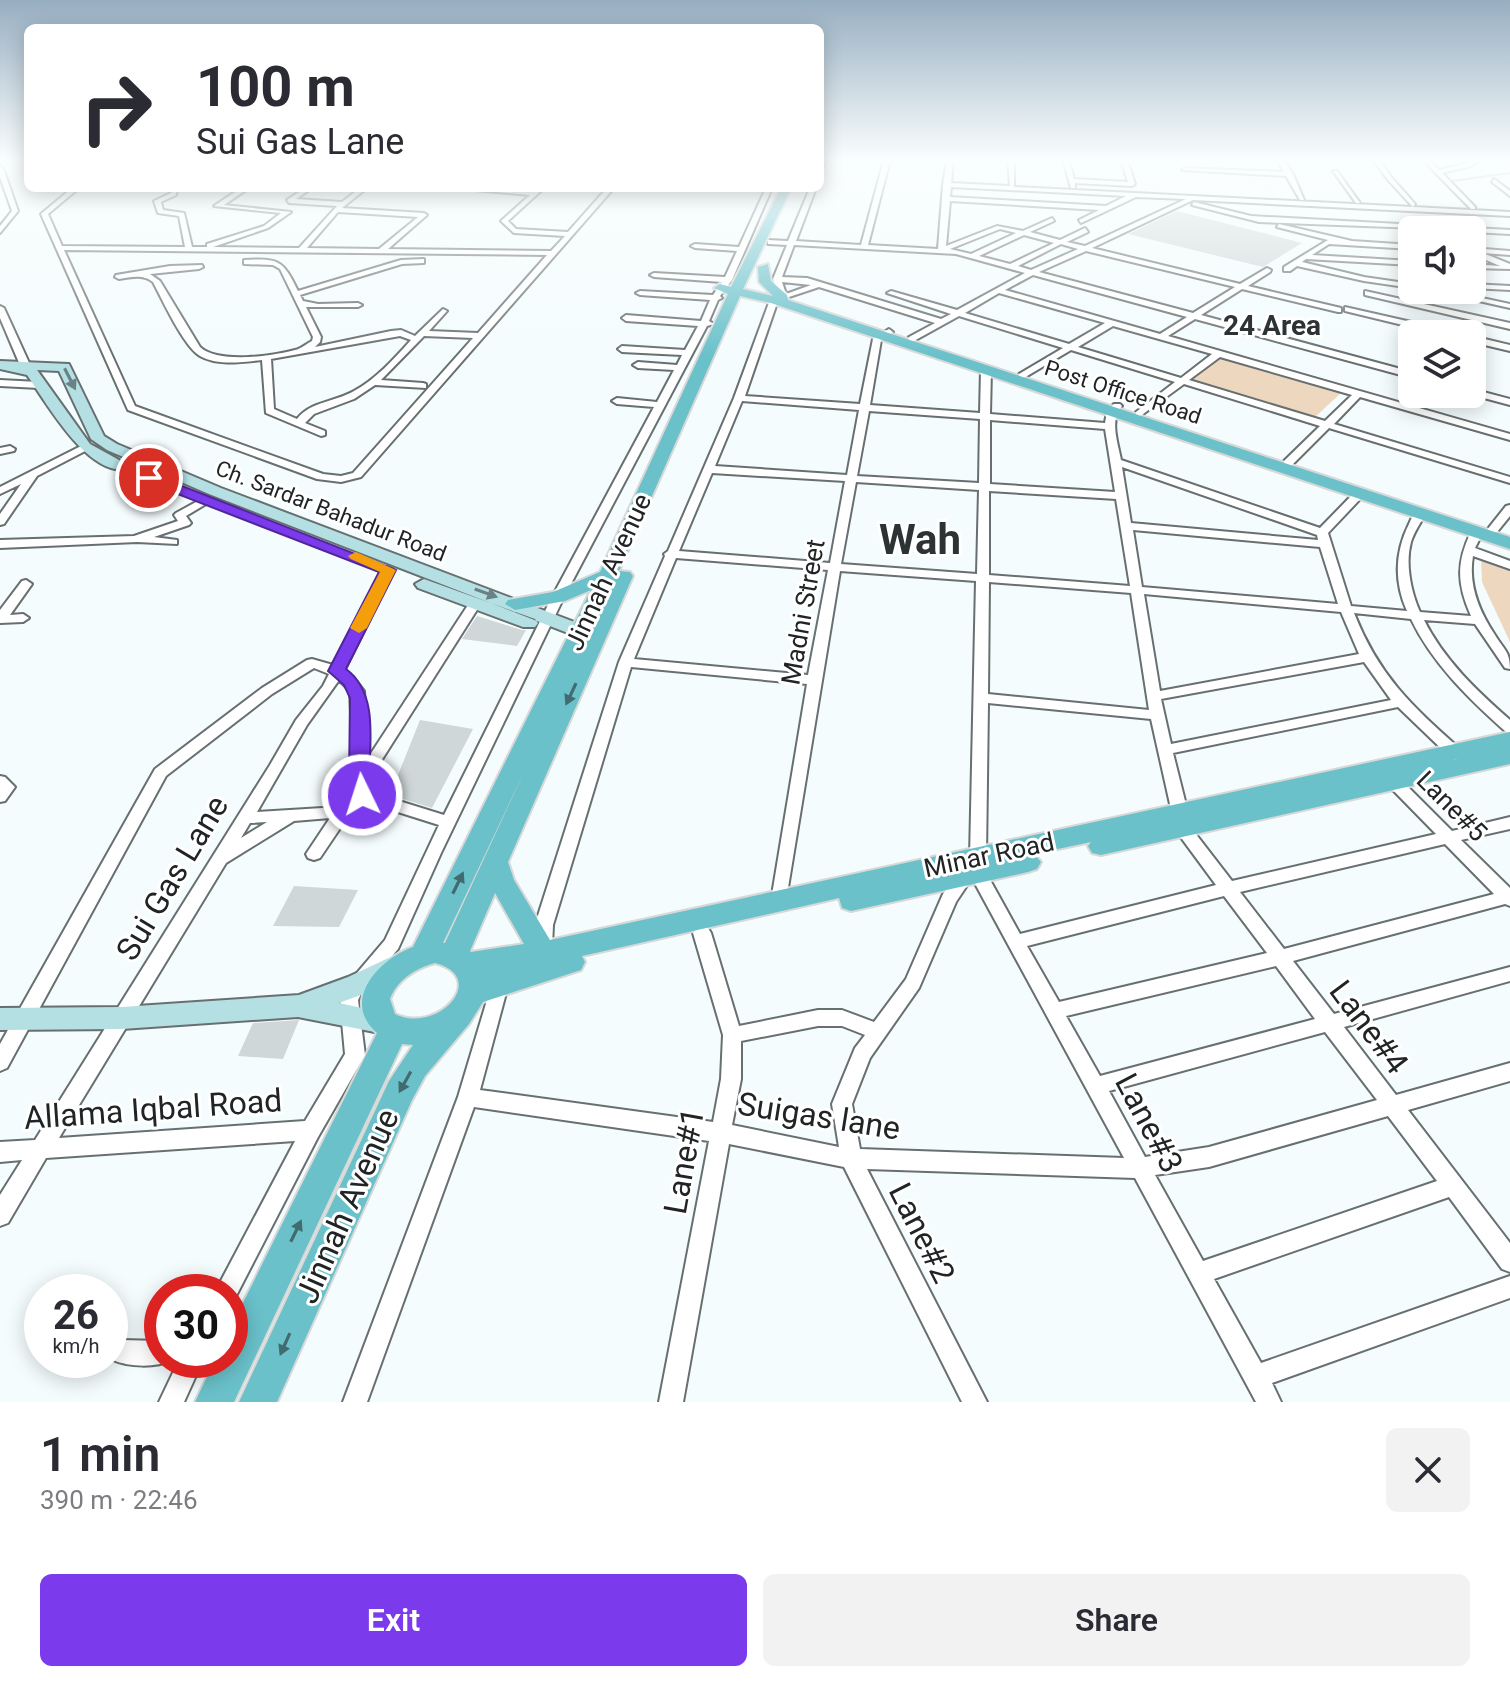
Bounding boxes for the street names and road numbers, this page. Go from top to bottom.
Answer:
street label: Post Office Road [1041,355,1205,429]
street label: Ch. Sardar Bahadur Road [212,455,450,567]
street label: Jinnah Avenue [559,489,657,655]
street label: Madni Street [775,537,831,687]
street label: Lane#5 [1411,765,1493,847]
street label: Sui Gas Lane [108,789,236,967]
street label: Minar Road [921,827,1057,883]
street label: Lane#4 [1322,973,1416,1081]
street label: Lane#3 [1107,1067,1191,1179]
street label: Allama Iqbal Road [23,1081,283,1137]
street label: Suigas lane [735,1084,903,1148]
street label: Jinnah Avenue [287,1103,407,1309]
street label: Lane#1 [656,1105,712,1217]
street label: Lane#2 [881,1177,963,1289]

